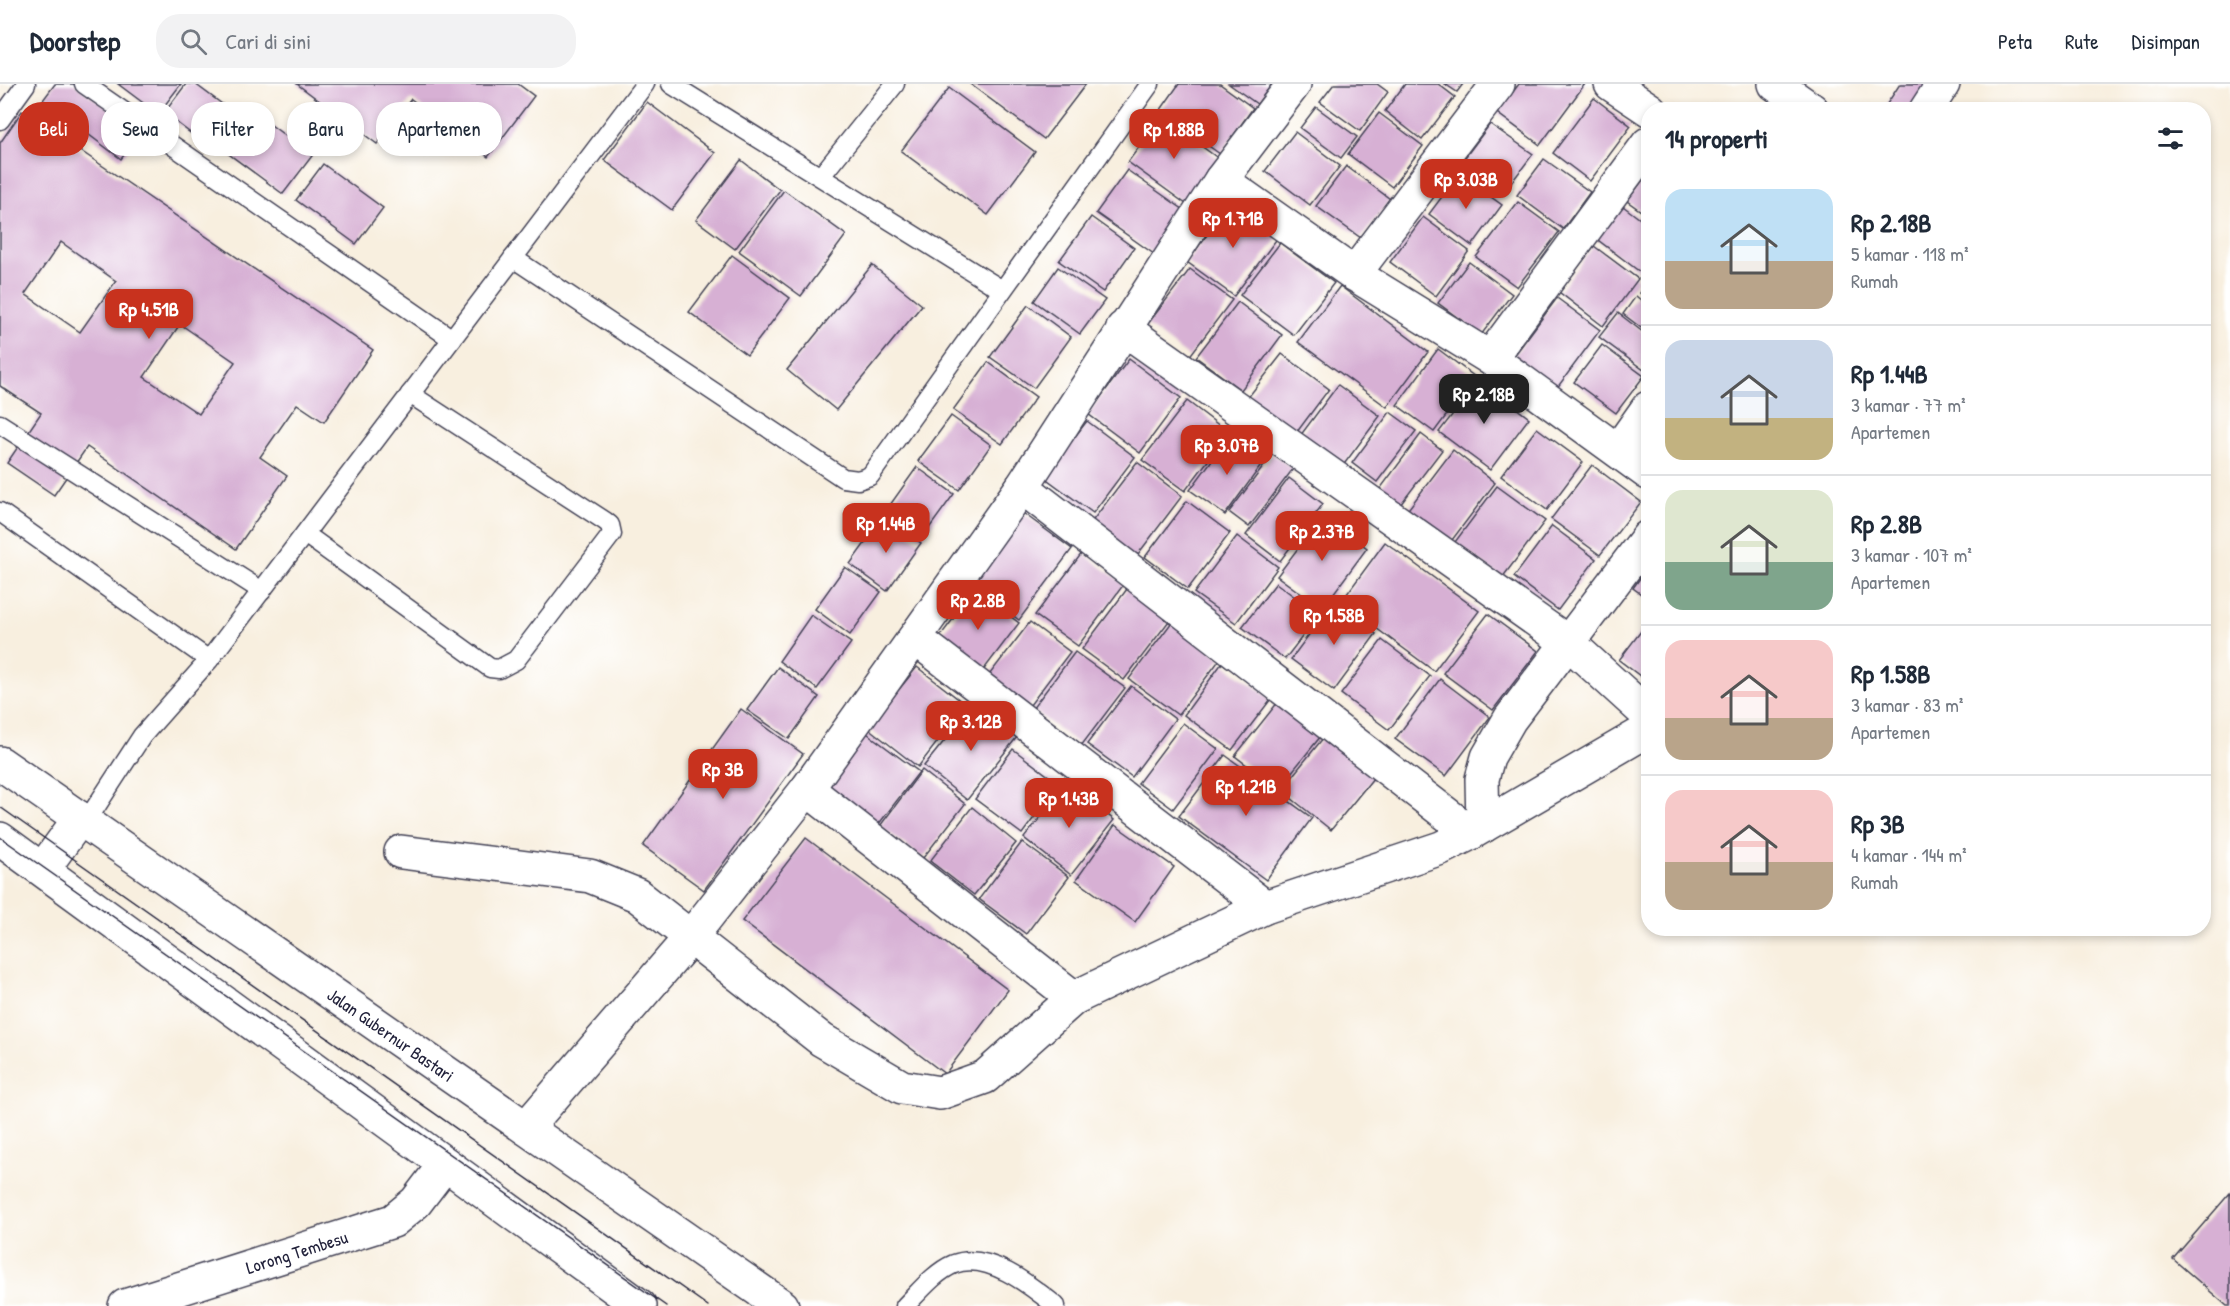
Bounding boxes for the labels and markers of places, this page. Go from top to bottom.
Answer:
pin: Rp 1.88B [1112,109,1236,160]
pin: Rp 3.03B [1404,159,1528,210]
pin: Rp 1.71B [1171,198,1295,249]
pin: Rp 4.51B [87,289,211,340]
pin: Rp 2.18B [1422,374,1546,425]
pin: Rp 3.07B [1165,425,1289,476]
pin: Rp 1.44B [824,503,948,554]
pin: Rp 2.37B [1260,511,1384,562]
pin: Rp 2.8B [923,580,1033,631]
pin: Rp 1.58B [1272,595,1396,646]
pin: Rp 3.12B [909,701,1033,752]
pin: Rp 3B [681,749,765,800]
pin: Rp 1.21B [1184,766,1308,817]
pin: Rp 1.43B [1007,778,1131,829]

